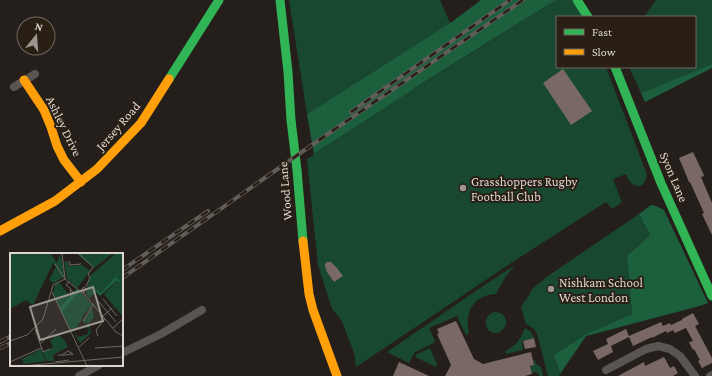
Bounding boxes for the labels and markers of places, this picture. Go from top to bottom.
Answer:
place label: Grasshoppers Rugby Football Club [471,174,579,204]
marker: Grasshoppers Rugby Football Club [458,183,468,193]
place label: Nishkam School West London [559,275,643,305]
marker: Nishkam School West London [546,284,556,294]

